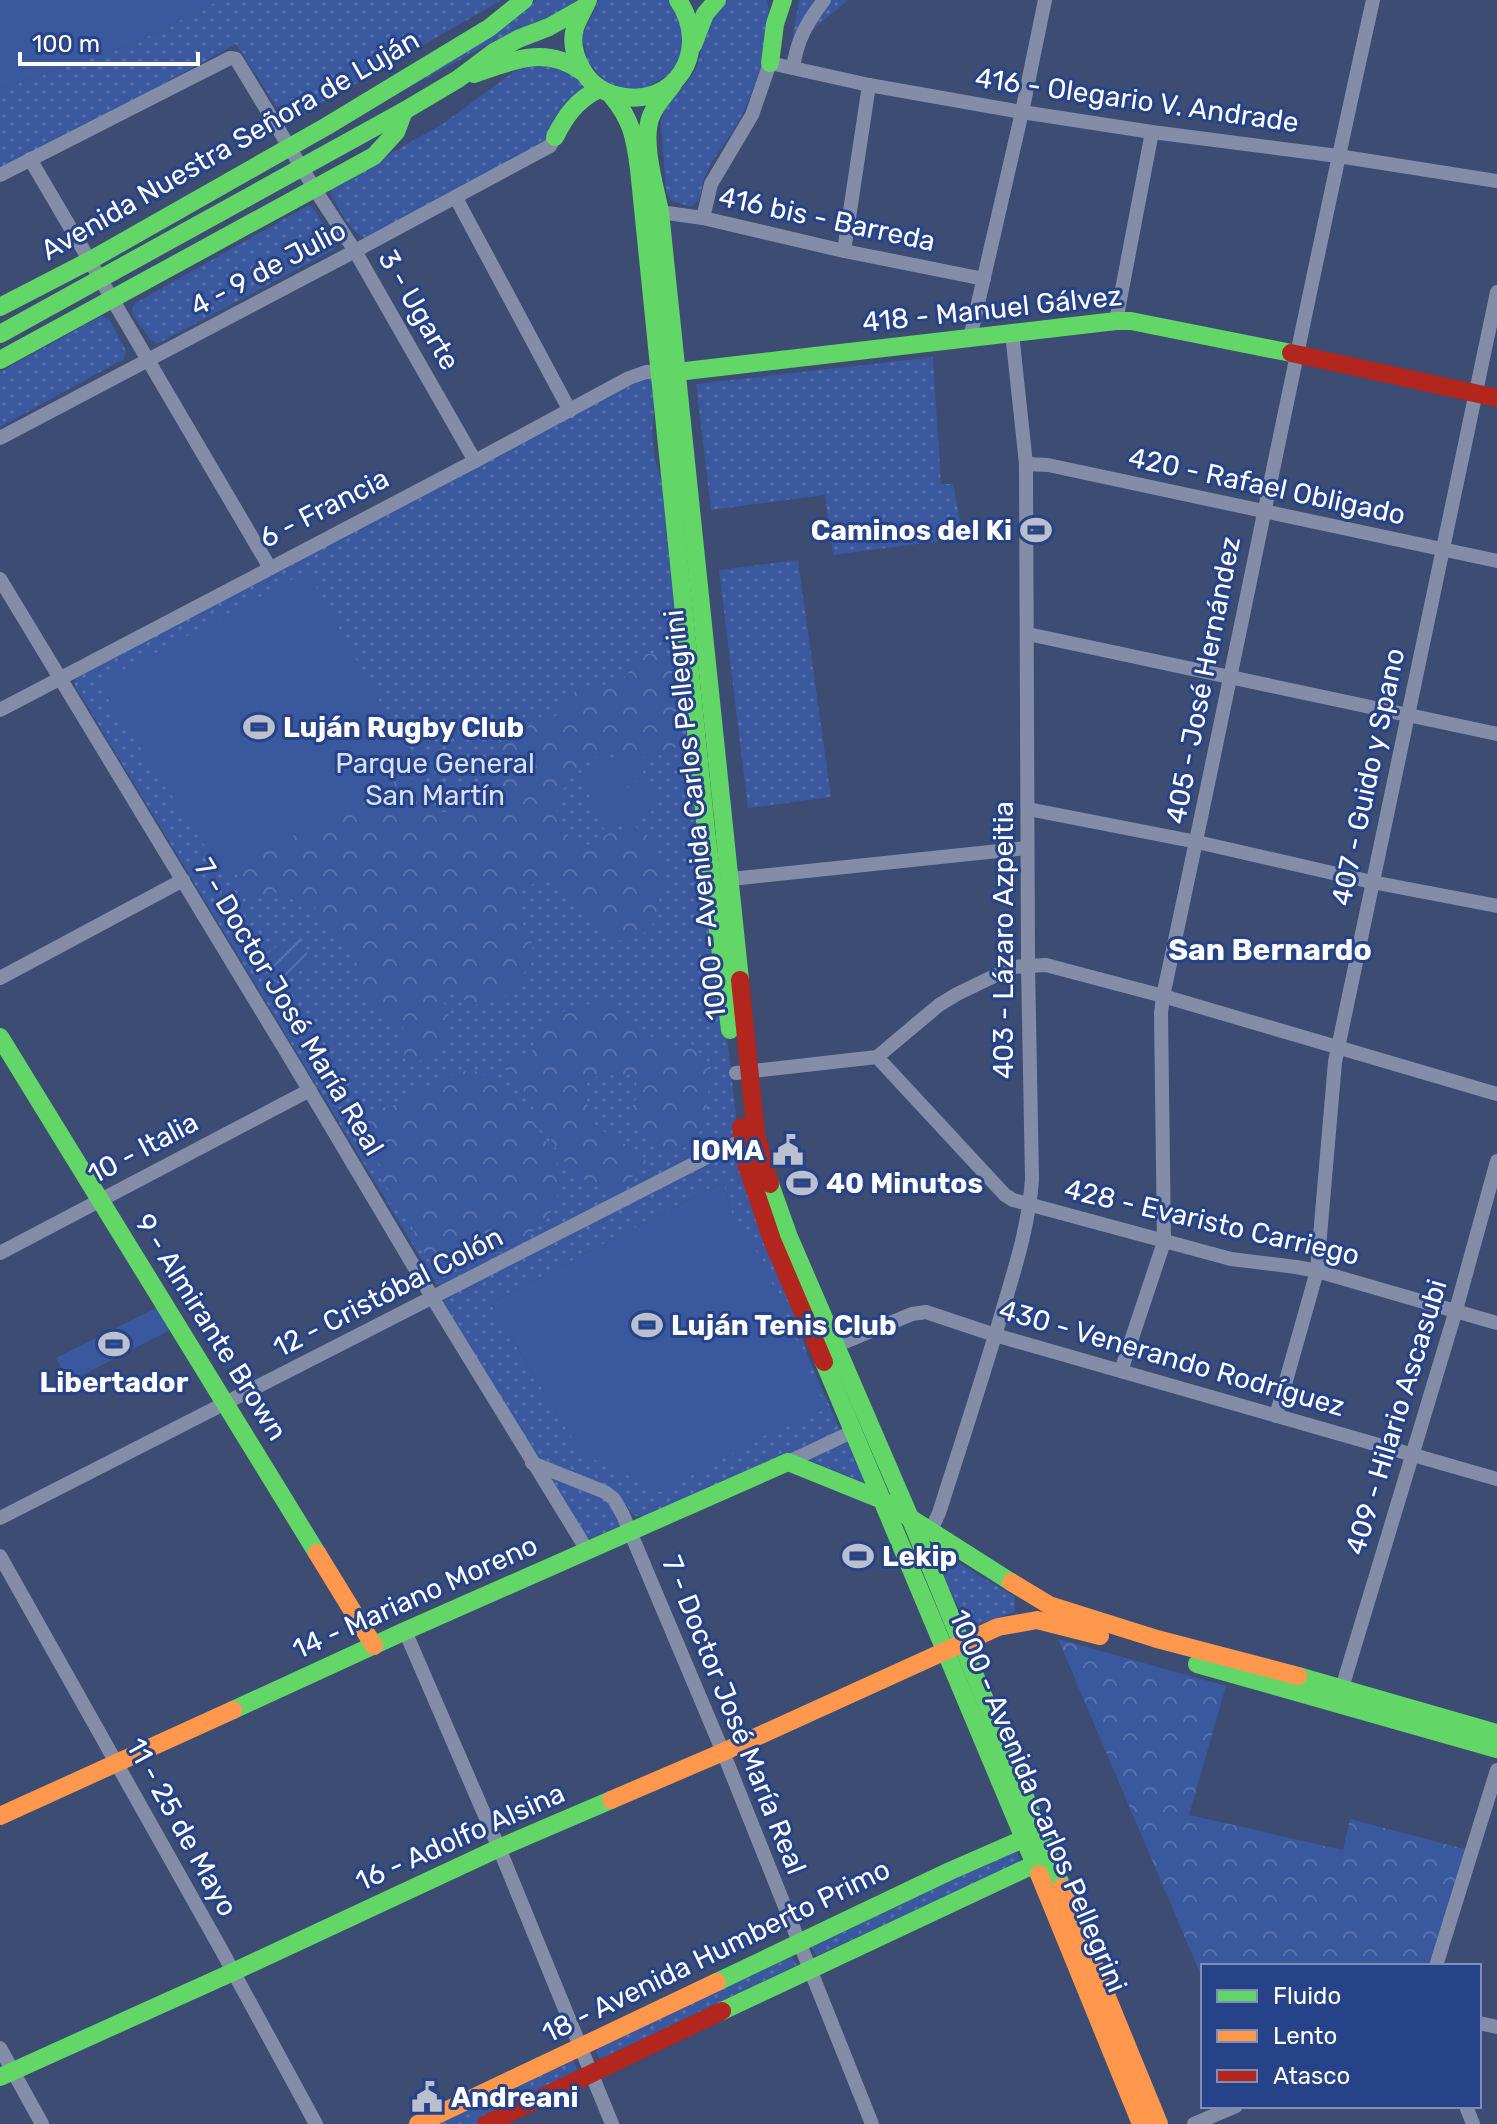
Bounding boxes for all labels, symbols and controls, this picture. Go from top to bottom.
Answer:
scale bar [20,16,198,66]
street label: Avenida Nuestra Señora de Luján [35,23,425,267]
text: 100 m [32,30,100,58]
street label: 416 - Olegario V. Andrade [973,61,1301,139]
street label: 416 bis - Barreda [716,180,938,258]
street label: 4 - 9 de Julio [185,213,351,323]
street label: 3 - Ugarte [371,244,467,376]
street label: 418 - Manuel Gálvez [860,279,1124,339]
street label: 420 - Rafael Obligado [1126,441,1408,531]
street label: 6 - Francia [254,461,394,555]
sports icon: Caminos del Ki [1019,513,1053,547]
place label: Caminos del Ki [811,514,1012,547]
street label: 405 - José Hernández [1159,534,1247,826]
street label: 1000 - Avenida Carlos Pellegrini [657,608,733,1022]
street label: 407 - Guido y Spano [1325,645,1411,909]
sports icon: Luján Rugby Club [242,710,276,744]
place label: Luján Rugby Club [283,711,524,744]
park label: Parque General San Martín [335,747,535,812]
street label: 403 - Lázaro Azpeitia [987,801,1020,1079]
street label: 7 - Doctor José María Real [187,853,391,1161]
district label: San Bernardo [1168,932,1372,968]
street label: 10 - Italia [82,1105,204,1191]
public building icon: IOMA [771,1133,805,1167]
place label: IOMA [692,1134,764,1167]
sports icon: 40 Minutos [785,1166,819,1200]
place label: 40 Minutos [826,1167,983,1200]
street label: 428 - Evaristo Carriego [1061,1172,1363,1272]
street label: 9 - Almirante Brown [128,1208,294,1446]
street label: 12 - Cristóbal Colón [268,1220,508,1364]
street label: 409 - Hilario Ascasubi [1338,1275,1454,1559]
street label: 430 - Venerando Rodríguez [995,1293,1349,1423]
sports icon: Luján Tenis Club [630,1308,664,1342]
place label: Luján Tenis Club [671,1309,897,1342]
sports icon: Libertador [97,1327,131,1361]
place label: Libertador [40,1366,189,1399]
street label: 14 - Mariano Moreno [287,1528,543,1666]
sports icon: Lekip [841,1539,875,1573]
place label: Lekip [882,1540,957,1573]
street label: 7 - Doctor José María Real [655,1551,813,1879]
street label: 1000 - Avenida Carlos Pellegrini [942,1605,1134,1997]
street label: 11 - 25 de Mayo [119,1732,245,1922]
street label: 16 - Adolfo Alsina [350,1776,570,1898]
street label: 18 - Avenida Humberto Primo [537,1852,895,2050]
legend [1201,1964,1481,2108]
text: Fluido [1273,1982,1341,2010]
text: Lento [1273,2022,1337,2050]
text: Atasco [1273,2062,1350,2090]
public building icon: Andreani [410,2080,444,2114]
place label: Andreani [451,2081,578,2114]

